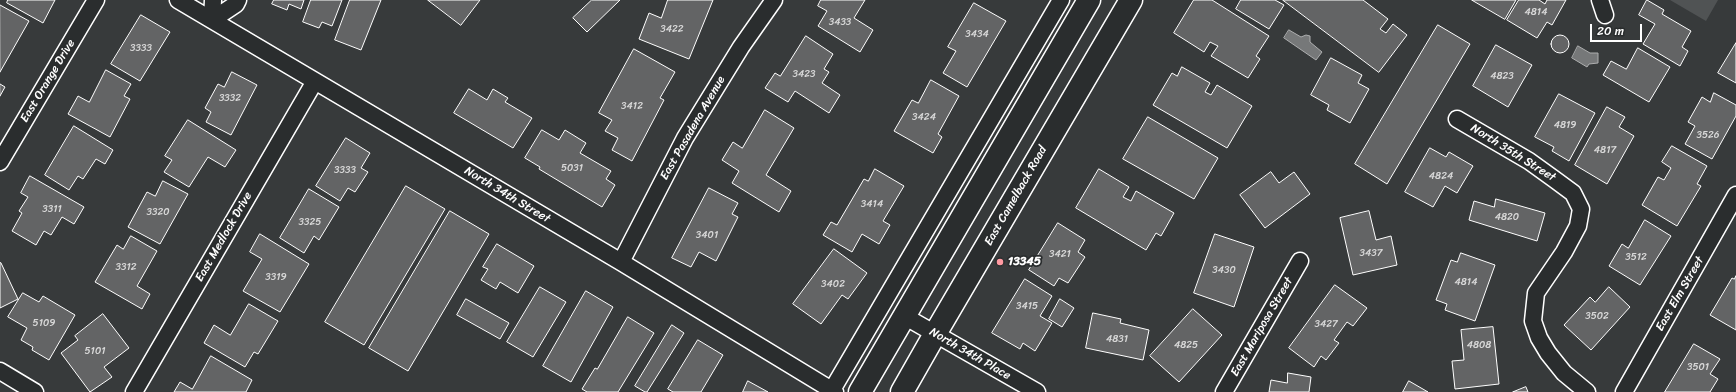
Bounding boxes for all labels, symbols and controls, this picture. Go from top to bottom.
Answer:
house number: 4814 [1525,6,1547,18]
house number: 3433 [829,16,851,28]
scale bar [1592,16,1644,42]
text: 20 m [1597,20,1624,42]
house number: 3422 [660,23,684,35]
house number: 3434 [965,28,989,40]
street label: East Orange Drive [18,37,78,125]
house number: 3333 [130,42,152,54]
house number: 3423 [793,68,815,80]
house number: 4823 [1490,70,1514,82]
street label: East Pasadena Avenue [657,74,729,182]
house number: 3332 [219,92,241,104]
house number: 3412 [621,100,643,112]
house number: 3424 [912,111,936,123]
house number: 4819 [1554,119,1576,131]
street label: North 35th Street [1468,121,1558,185]
house number: 3526 [1696,129,1720,141]
street label: East Camelback Road [982,144,1050,248]
house number: 4817 [1594,144,1616,156]
house number: 5031 [561,162,583,174]
house number: 3333 [334,164,356,176]
street label: North 34th Street [461,164,553,226]
house number: 4824 [1429,170,1453,182]
street label: East Medlock Drive [193,190,255,284]
house number: 3414 [861,198,883,210]
house number: 3311 [42,203,62,215]
house number: 3320 [146,206,170,218]
house number: 4820 [1495,211,1519,223]
house number: 3325 [299,216,321,228]
house number: 3401 [696,229,718,241]
house number: 3437 [1360,247,1382,259]
house number: 3421 [1049,248,1071,260]
house number: 3512 [1625,251,1647,263]
street label: East Elm Street [1653,254,1707,334]
place label: 13345 [1008,255,1041,269]
marker: 13345 [995,257,1005,267]
house number: 3312 [115,261,137,273]
house number: 3430 [1212,264,1236,276]
house number: 3319 [265,271,287,283]
street label: East Mariposa Street [1228,275,1296,379]
house number: 4814 [1455,276,1477,288]
house number: 3402 [821,278,845,290]
house number: 3415 [1016,300,1038,312]
house number: 3502 [1585,310,1609,322]
house number: 5109 [33,317,55,329]
house number: 3427 [1314,318,1338,330]
street label: North 34th Place [927,325,1013,383]
house number: 4831 [1106,333,1128,345]
house number: 4825 [1174,339,1198,351]
house number: 4808 [1467,339,1491,351]
house number: 5101 [84,345,106,357]
house number: 3501 [1687,361,1709,373]

